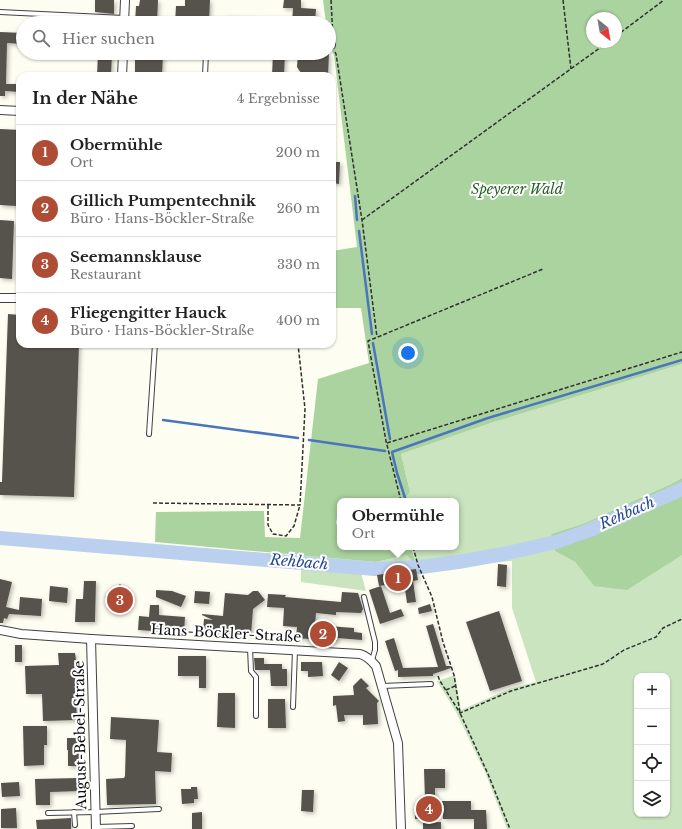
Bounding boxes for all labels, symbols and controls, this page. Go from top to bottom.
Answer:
north arrow [586,12,622,48]
search box [16,16,336,60]
icon: search [30,27,52,49]
text: Hier suchen [62,29,155,48]
text: In der Nähe [32,88,138,109]
text: 4 Ergebnisse [237,90,320,107]
text: Obermühle [70,135,163,154]
text: 1 [42,144,48,161]
text: 200 m [276,144,320,161]
text: Ort [70,154,93,171]
park label: Speyerer Wald [471,180,564,198]
text: Gillich Pumpentechnik [70,191,256,210]
text: 2 [41,200,49,217]
text: 260 m [277,200,320,217]
text: Büro · Hans-Böckler-Straße [70,210,254,227]
text: Seemannsklause [70,247,202,266]
text: 3 [41,256,49,273]
text: 330 m [277,256,320,273]
text: Restaurant [70,266,142,283]
text: Fliegengitter Hauck [70,303,226,322]
text: 4 [41,312,49,329]
text: 400 m [276,312,320,329]
text: Büro · Hans-Böckler-Straße [70,322,254,339]
your location [398,343,418,363]
water label: Rehbach [595,492,658,534]
popup [337,498,459,550]
text: Obermühle [352,506,444,525]
text: Ort [352,525,375,542]
water label: Rehbach [268,549,329,574]
pin: 1 [385,563,411,593]
pin: 3 [107,585,133,615]
pin: 2 [310,619,336,649]
street label: Hans-Böckler-Straße [150,620,302,646]
street label: August-Bebel-Straße [70,660,90,811]
map controls [634,673,670,817]
button: + [634,673,670,709]
button: − [634,709,670,745]
button: locate [634,745,670,781]
button: layers [634,781,670,817]
pin: 4 [416,794,442,824]

